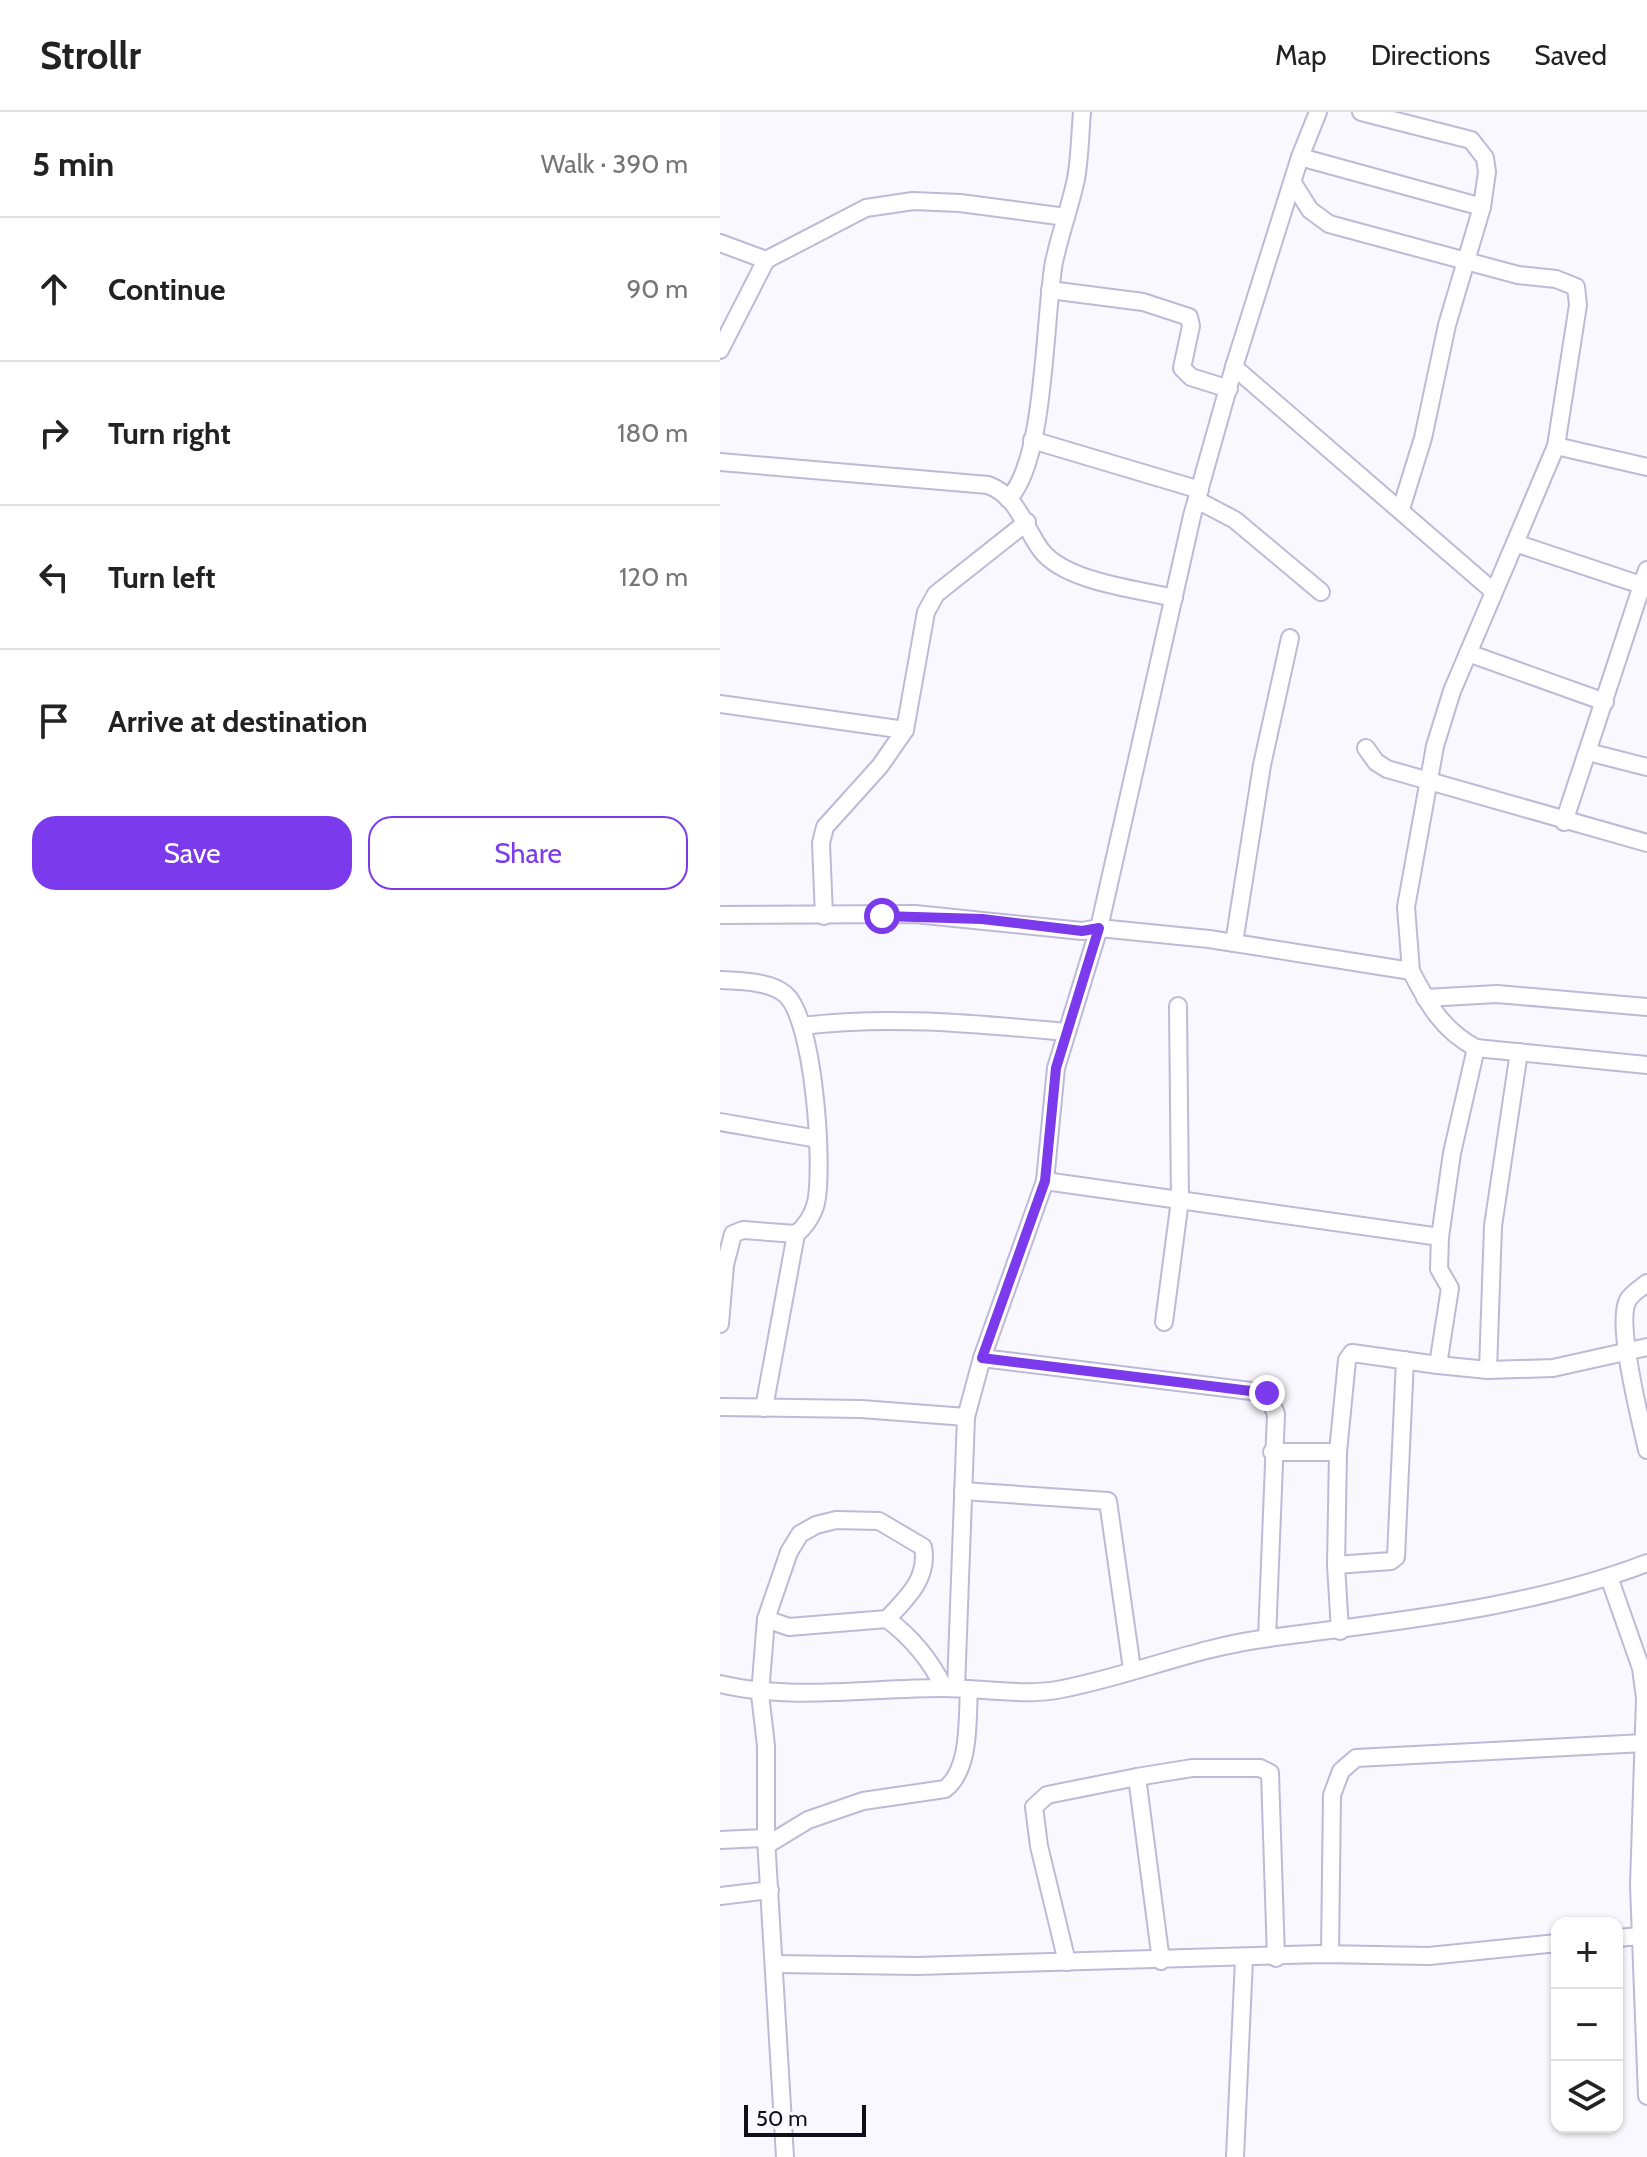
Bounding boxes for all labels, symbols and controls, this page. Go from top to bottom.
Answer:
text: Strollr [40,32,141,79]
text: Map [1275,38,1327,72]
text: Directions [1371,38,1490,72]
text: Saved [1534,38,1607,72]
text: 5 min [32,143,114,185]
text: Walk · 390 m [541,148,688,180]
icon: ahead [32,267,76,311]
text: Continue [108,271,225,308]
text: 90 m [626,273,688,305]
icon: right [32,411,76,455]
text: Turn right [108,415,231,452]
text: 180 m [617,417,688,449]
icon: left [32,555,76,599]
text: Turn left [108,559,216,596]
text: 120 m [619,561,688,593]
icon: arrive [32,699,76,743]
text: Arrive at destination [108,703,368,740]
button: Save [32,816,352,890]
button: Share [368,816,688,890]
route start [864,898,900,934]
route end [1249,1375,1285,1411]
map controls [1551,1917,1623,2133]
button: + [1551,1917,1623,1989]
button: − [1551,1989,1623,2061]
button: layers [1551,2061,1623,2133]
scale bar [744,2101,866,2137]
text: 50 m [756,2105,808,2132]

